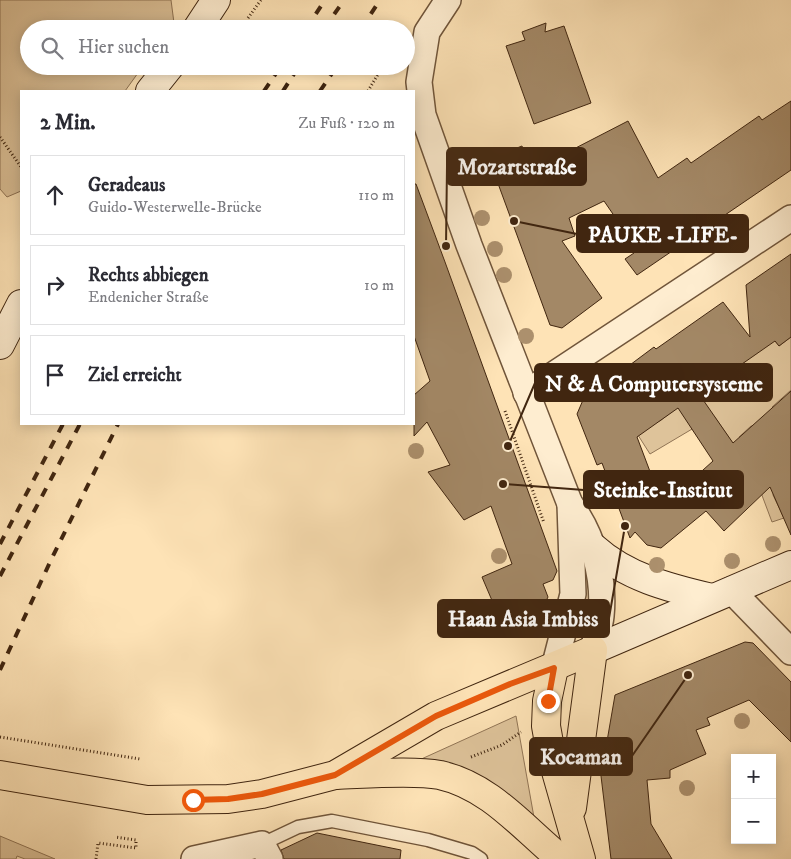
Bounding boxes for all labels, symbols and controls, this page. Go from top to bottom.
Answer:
search box [20,20,415,75]
icon: search [38,34,66,62]
text: Hier suchen [78,36,169,59]
text: 2 Min. [40,110,95,136]
text: Zu Fuß · 120 m [298,113,395,133]
callout: Mozartstraße [447,148,586,185]
text: Mozartstraße [458,154,576,181]
text: Geradeaus [88,174,165,197]
icon: ahead [41,181,69,209]
text: 110 m [358,185,394,205]
text: Guido-Westerwelle-Brücke [88,197,262,217]
callout: PAUKE -LIFE- [577,215,748,252]
text: PAUKE -LIFE- [588,222,738,249]
text: Rechts abbiegen [88,264,209,287]
icon: right [41,271,69,299]
text: 10 m [364,275,394,295]
text: Endenicher Straße [88,287,209,307]
icon: arrive [41,361,69,389]
text: Ziel erreicht [88,364,182,387]
callout: N & A Computersysteme [535,364,772,401]
text: N & A Computersysteme [545,371,763,398]
callout: Steinke-Institut [584,471,743,508]
text: Steinke-Institut [594,477,732,504]
callout: Haan Asia Imbiss [438,600,609,637]
text: Haan Asia Imbiss [448,606,599,633]
route end [537,690,560,713]
callout: Kocaman [530,738,632,775]
text: Kocaman [540,744,623,771]
map controls [731,754,776,844]
button: + [731,754,776,799]
route start [182,789,205,812]
button: − [731,799,776,844]

